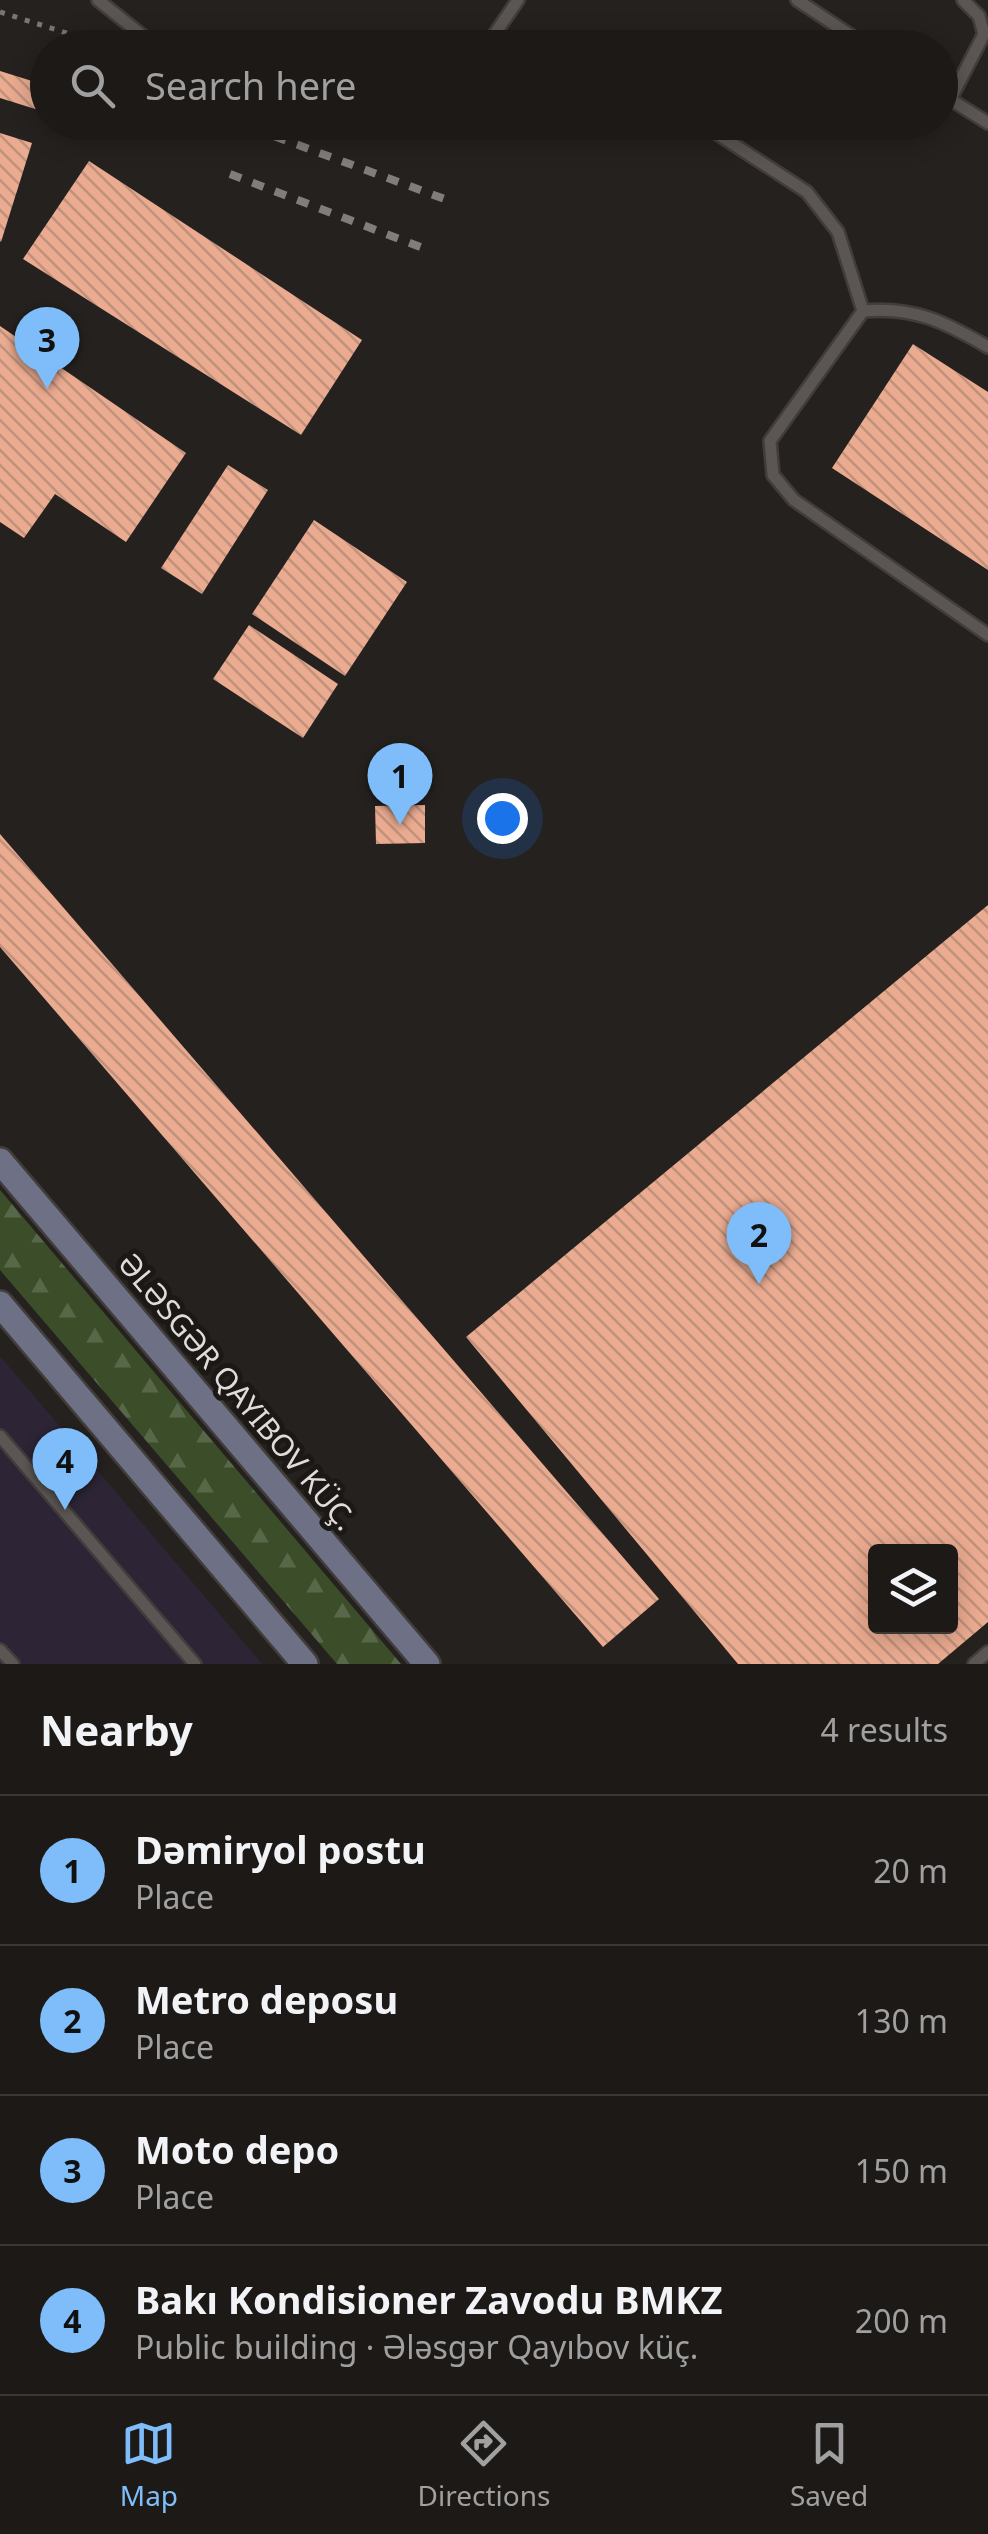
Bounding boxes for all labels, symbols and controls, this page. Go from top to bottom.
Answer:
search box [30,30,958,140]
icon: search [65,58,120,113]
text: Search here [145,59,356,111]
pin: 3 [15,306,80,389]
pin: 1 [368,742,432,825]
your location [477,793,528,844]
pin: 2 [726,1202,792,1284]
street label: ƏLƏSGƏR QAYIBOV KÜÇ. [110,1244,366,1538]
pin: 4 [32,1428,98,1510]
map controls [868,1544,958,1634]
button: layers [868,1544,958,1634]
text: Nearby [40,1701,193,1758]
text: 4 results [821,1708,948,1751]
text: Dəmiryol postu [135,1823,426,1875]
text: 1 [63,1849,82,1892]
text: 20 m [873,1849,948,1892]
text: Place [135,1875,214,1918]
text: Metro deposu [135,1973,398,2025]
text: 2 [63,1999,82,2042]
text: 130 m [855,1999,948,2042]
text: Place [135,2025,214,2068]
text: Moto depo [135,2123,339,2175]
text: 3 [63,2149,82,2192]
text: 150 m [855,2149,948,2192]
text: Place [135,2175,214,2218]
text: Bakı Kondisioner Zavodu BMKZ [135,2273,722,2325]
text: 4 [63,2299,82,2342]
text: 200 m [855,2299,948,2342]
text: Public building · Ələsgər Qayıbov küç. [135,2325,698,2368]
tab: Map [120,2416,178,2514]
tab: Directions [418,2416,550,2514]
tab: Saved [790,2416,868,2514]

